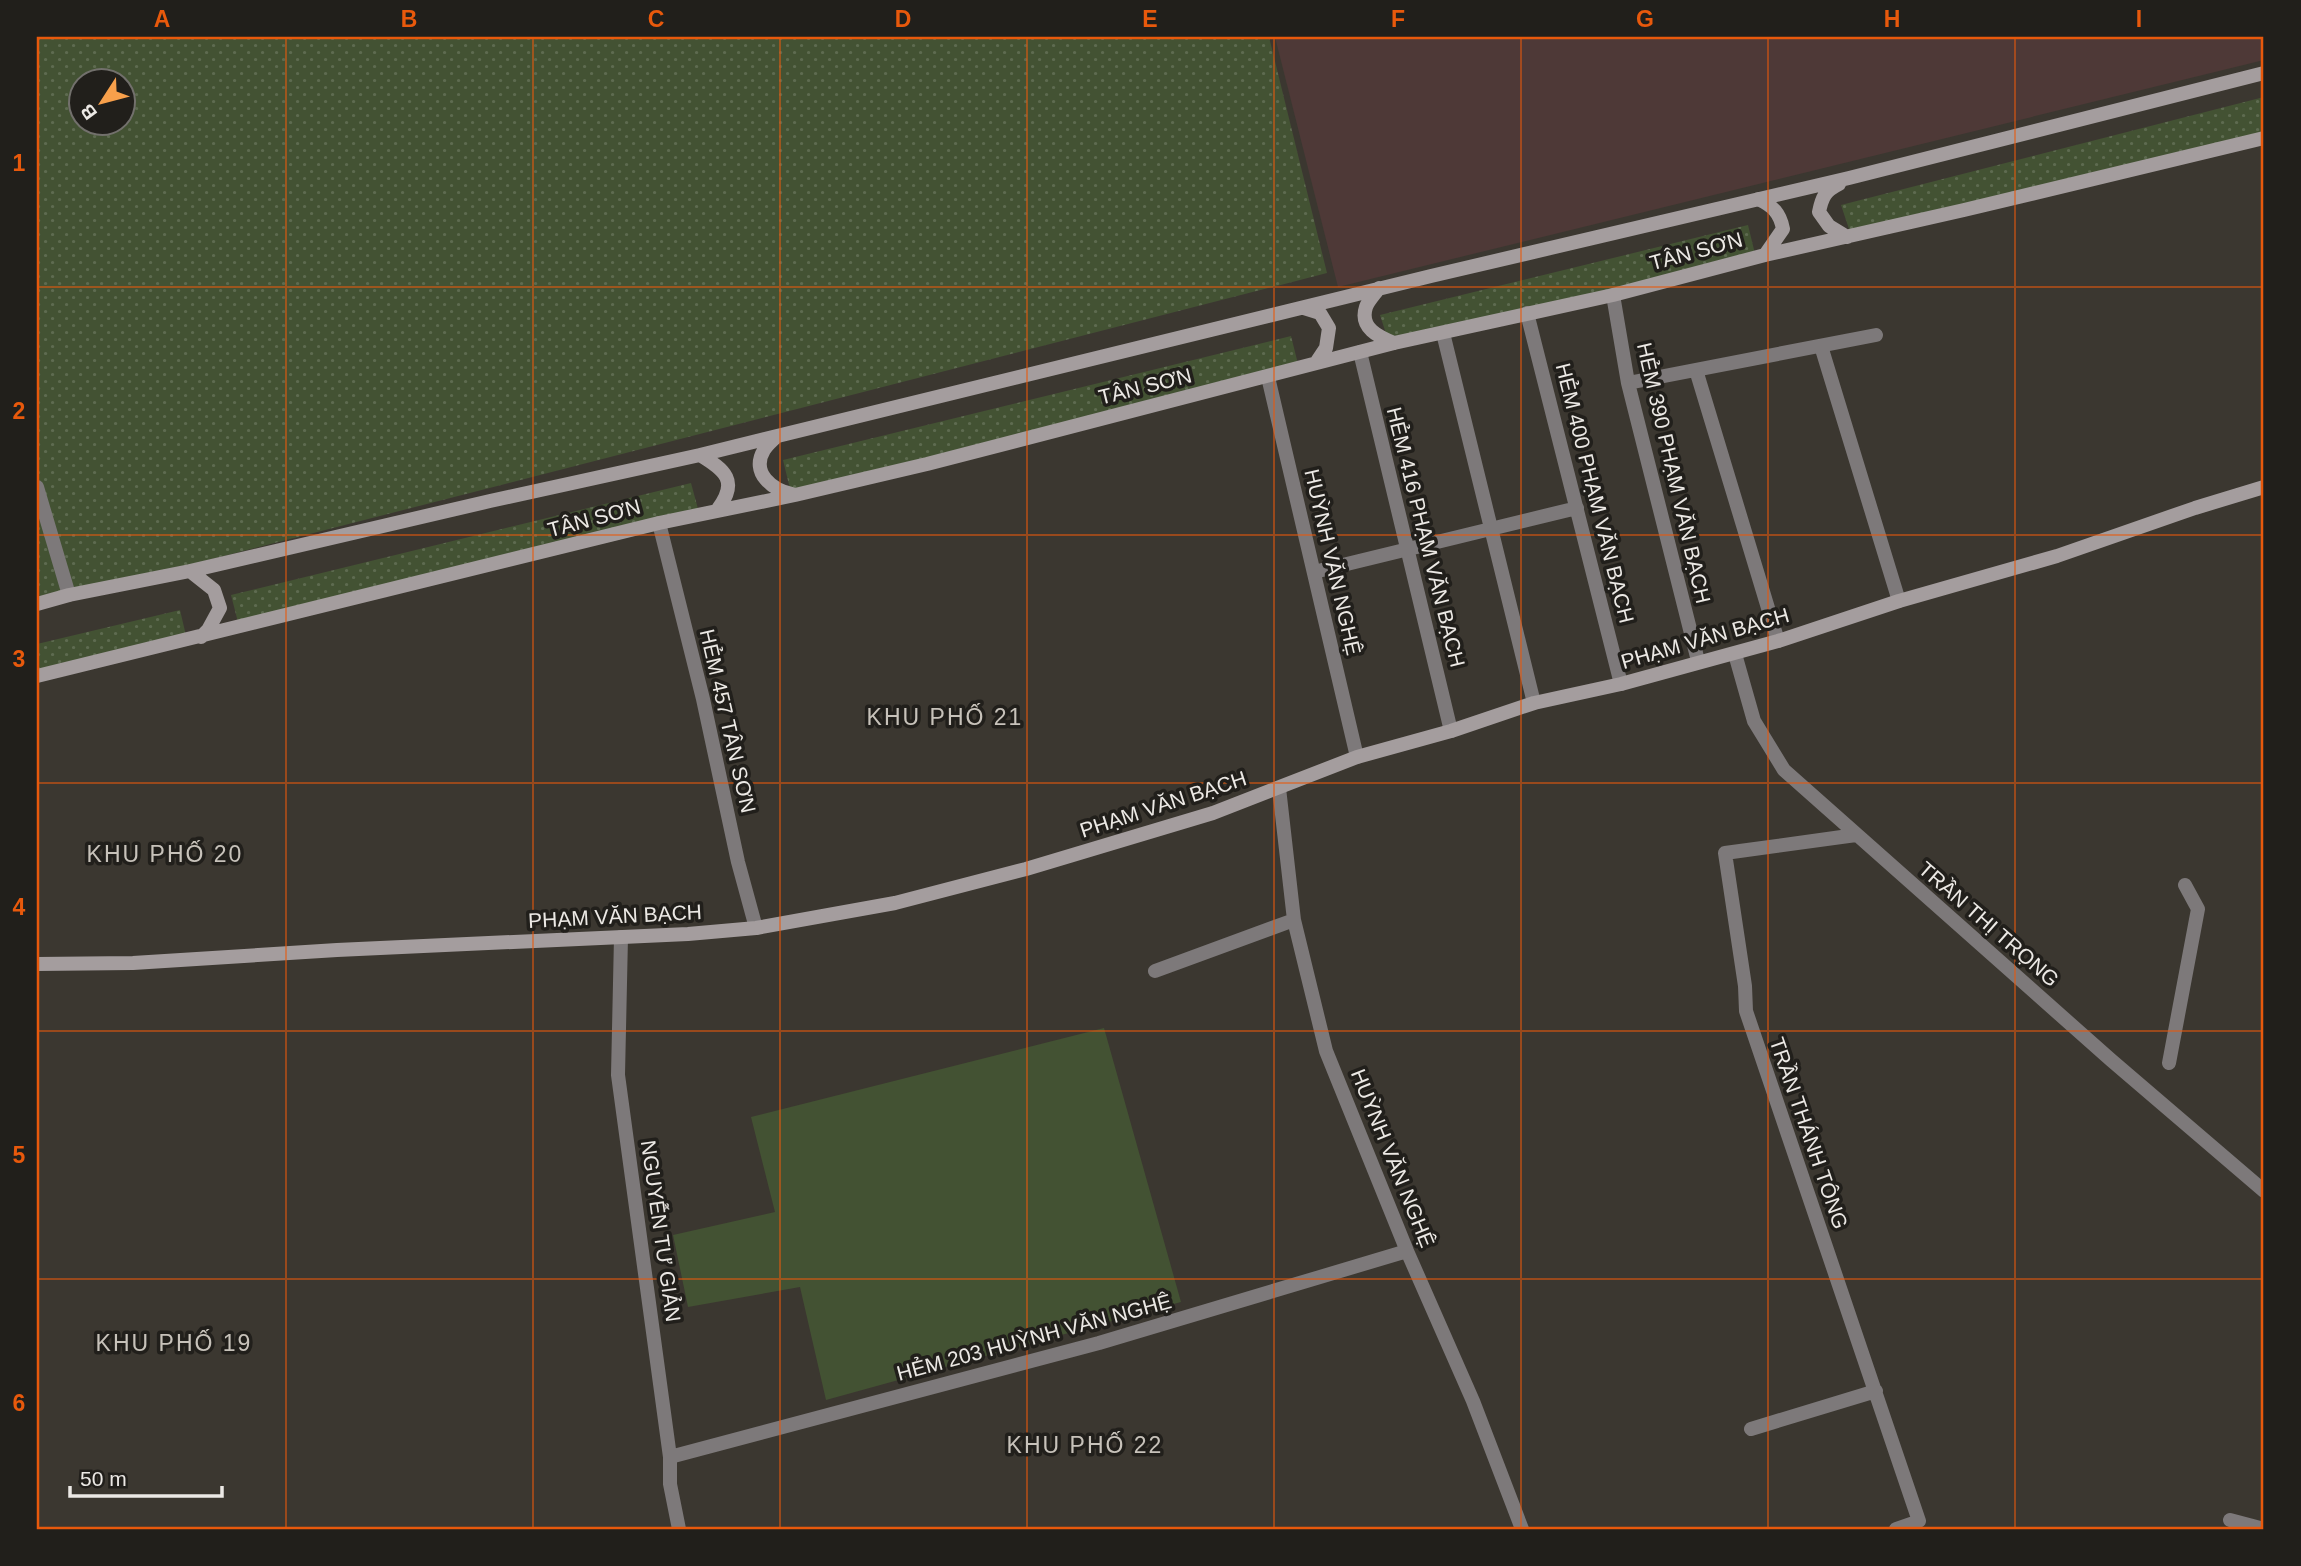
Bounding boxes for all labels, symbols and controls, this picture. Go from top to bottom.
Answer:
text: A [154,6,170,32]
text: B [401,6,417,32]
text: C [648,6,664,32]
text: D [895,6,911,32]
text: E [1142,6,1158,32]
text: F [1391,6,1405,32]
text: G [1636,6,1654,32]
text: H [1884,6,1900,32]
text: I [2136,6,2142,32]
north arrow [66,66,136,136]
text: B [76,100,101,123]
text: 1 [13,150,26,176]
street label: TÂN SƠN [1647,228,1745,274]
street label: HẺM 390 PHẠM VĂN BẠCH [1633,340,1715,606]
street label: HẺM 400 PHẠM VĂN BẠCH [1552,361,1638,625]
street label: TÂN SƠN [1096,363,1194,409]
text: 2 [13,398,25,424]
street label: HẺM 416 PHẠM VĂN BẠCH [1383,405,1469,669]
street label: HUỲNH VĂN NGHỆ [1300,467,1366,657]
street label: TÂN SƠN [545,495,643,541]
street label: PHẠM VĂN BẠCH [1618,603,1792,673]
street label: HẺM 457 TÂN SƠN [696,627,760,815]
text: 3 [13,646,25,672]
district label: KHU PHỐ 21 [867,703,1023,730]
street label: PHẠM VĂN BẠCH [1077,766,1249,842]
district label: KHU PHỐ 20 [87,840,243,867]
street label: TRẦN THỊ TRỌNG [1914,857,2064,991]
text: 4 [13,894,26,920]
street label: PHẠM VĂN BẠCH [528,900,702,932]
street label: TRẦN THÁNH TÔNG [1765,1034,1853,1232]
street label: HUỲNH VĂN NGHỆ [1347,1066,1439,1250]
street label: NGUYỄN TƯ GIẢN [637,1139,685,1323]
text: 5 [13,1142,26,1168]
street label: HẺM 203 HUỲNH VĂN NGHỆ [894,1289,1174,1385]
district label: KHU PHỐ 19 [96,1329,252,1356]
text: 6 [13,1390,25,1416]
district label: KHU PHỐ 22 [1007,1431,1163,1458]
scale bar [70,1454,222,1498]
text: 50 m [80,1467,127,1490]

